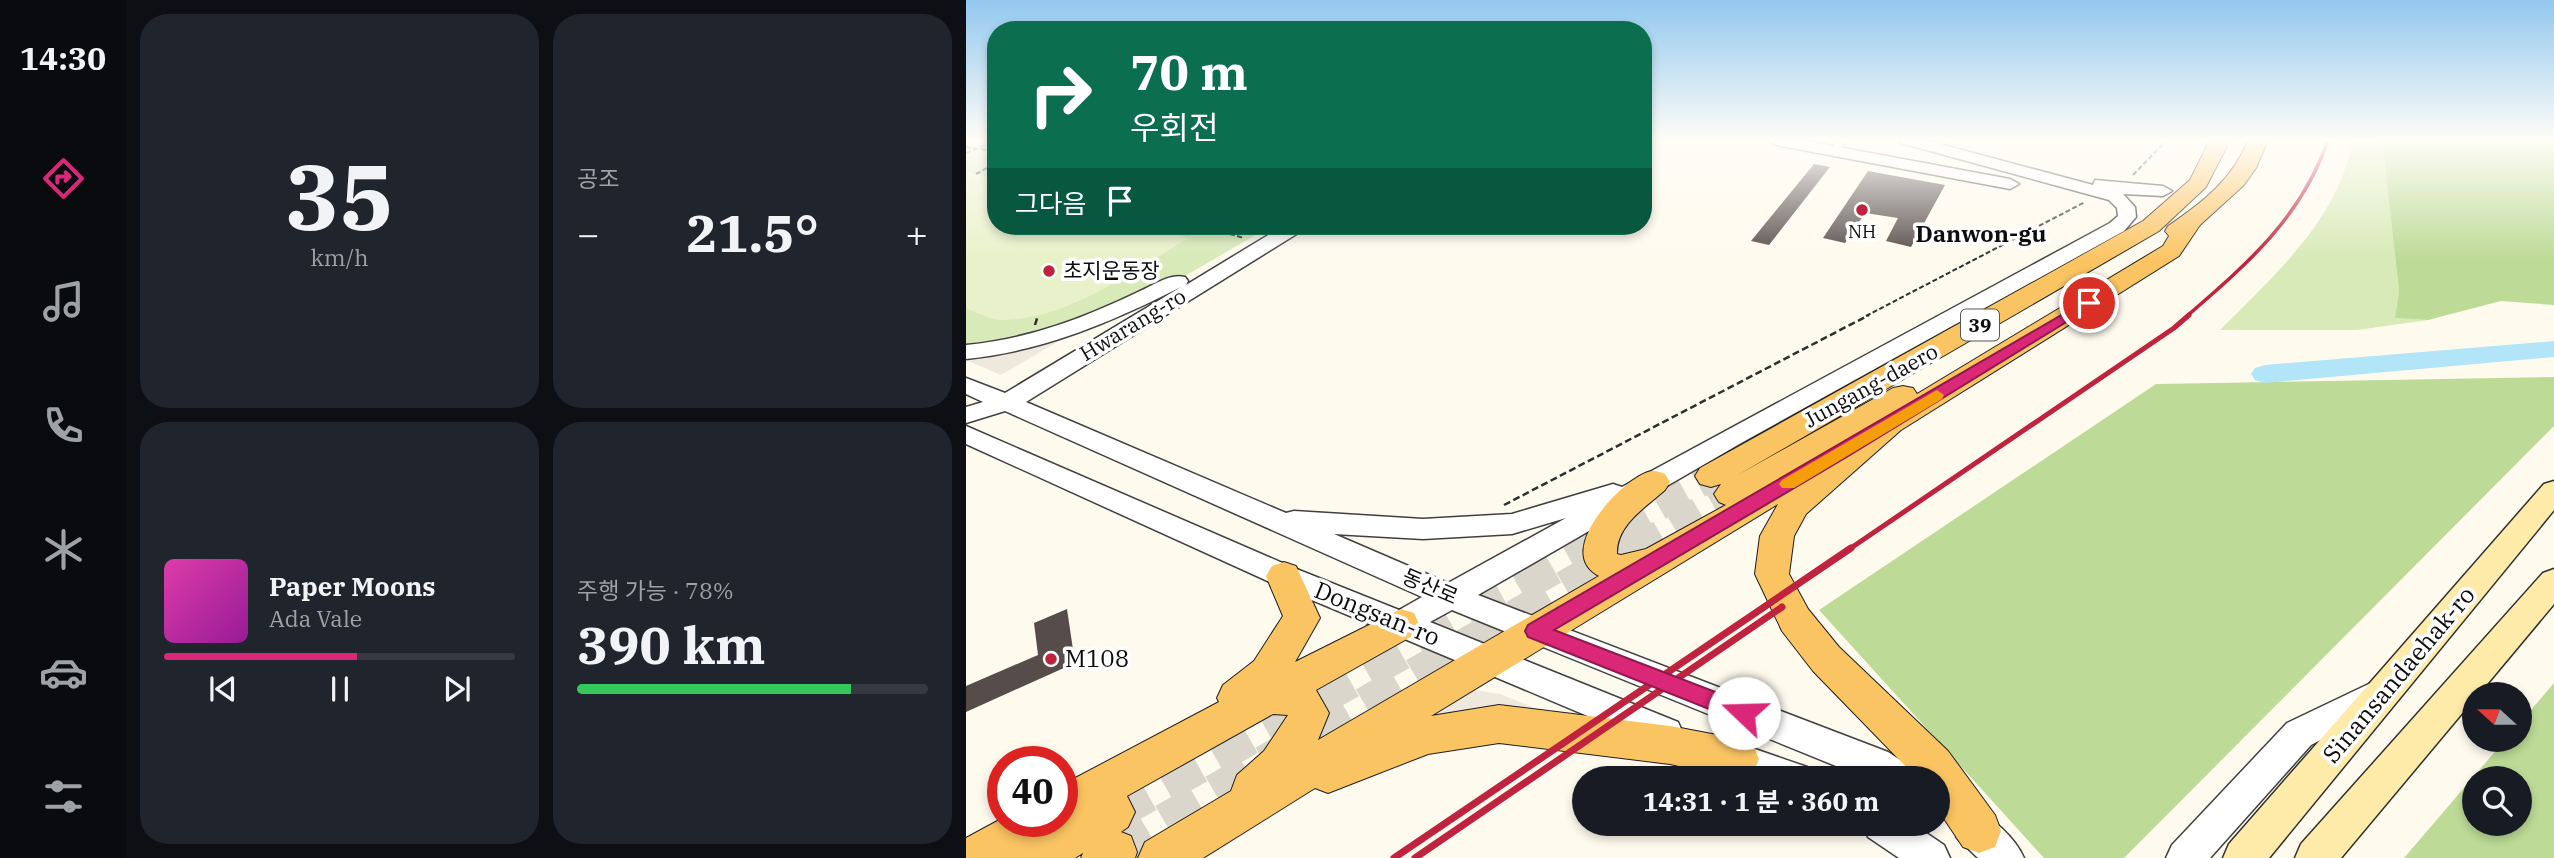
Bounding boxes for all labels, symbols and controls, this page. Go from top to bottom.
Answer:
text: 14:30 [20,37,106,79]
text: 70 m [1130,40,1248,103]
icon: right [1015,49,1106,140]
text: 우회전 [1130,106,1218,148]
text: 35 [285,137,394,255]
icon: directions [39,154,88,203]
text: 공조 [577,163,619,193]
icon: arrive [1101,182,1139,220]
text: 그다음 [1015,186,1087,220]
text: 21.5° [686,199,819,266]
marker: NH [1854,202,1870,218]
text: − [577,209,600,258]
text: + [905,209,928,258]
district label: Danwon-gu [1916,218,2047,248]
place label: NH [1848,220,1876,243]
text: km/h [310,242,369,272]
place label: 초지운동장 [1063,256,1160,284]
marker: 초지운동장 [1041,263,1057,279]
pin [2059,273,2119,333]
icon: music [39,277,88,326]
street label: Hwarang-ro [1074,281,1191,367]
icon: arrive [2070,284,2108,322]
road number: 39 [1961,310,1999,340]
street label: Jungang-daero [1799,337,1942,433]
icon: phone [39,401,88,450]
icon: climate [39,525,88,574]
street label: 동산로 [1398,562,1463,610]
text: Paper Moons [269,569,436,603]
street label: Dongsan-ro [1310,573,1445,653]
text: 주행 가능 · 78% [577,575,734,605]
street label: Sinansandaehak-ro [2315,579,2482,769]
text: Ada Vale [269,603,362,633]
text: 390 km [577,611,766,678]
place label: M108 [1065,642,1129,674]
icon: car [39,648,88,697]
marker: M108 [1043,651,1059,667]
icon: previous [204,670,242,708]
icon: pause [321,670,359,708]
icon: next [438,670,476,708]
position arrow [1707,676,1781,750]
north arrow [2462,682,2532,752]
map controls [2462,682,2532,836]
speed limit sign: 40 [987,746,1078,837]
button: search [2462,766,2532,836]
icon: filters [39,772,88,821]
text: 14:31 · 1 분 · 360 m [1643,784,1879,818]

